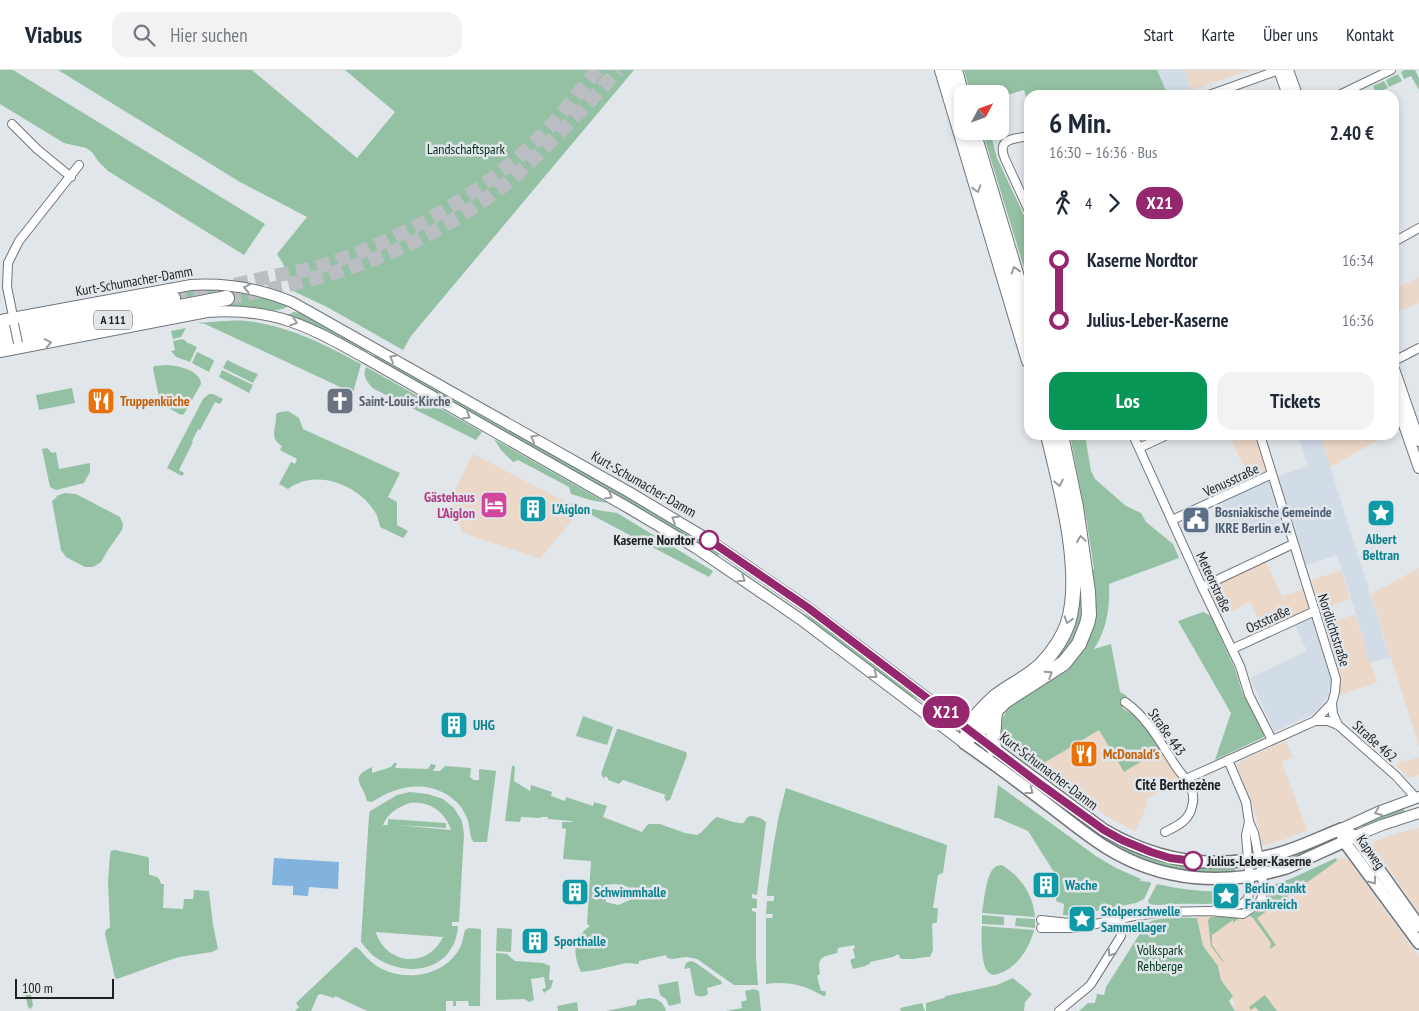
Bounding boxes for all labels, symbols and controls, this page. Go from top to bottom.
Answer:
search box [112,12,462,57]
text: Viabus [25,19,82,50]
icon: search [130,21,158,49]
text: Hier suchen [170,23,248,47]
text: Start [1143,23,1174,46]
text: Karte [1202,23,1235,46]
text: Über uns [1263,23,1318,46]
text: Kontakt [1346,23,1394,46]
north arrow [954,85,1009,140]
map controls [954,85,1009,140]
text: 6 Min. [1049,104,1112,141]
text: 2.40 € [1330,121,1374,145]
park label: Landschaftspark [427,140,505,158]
text: 16:30 – 16:36 · Bus [1049,142,1157,162]
one-way arrow [972,185,982,193]
icon: walk [1049,189,1077,217]
icon: forward [1100,189,1128,217]
text: X21 [1146,191,1173,214]
text: 4 [1085,193,1092,213]
text: Kaserne Nordtor [1087,248,1198,272]
text: 16:34 [1342,250,1374,270]
street label: Kurt-Schumacher-Damm [74,262,194,300]
one-way arrow [1010,267,1020,275]
one-way arrow [242,283,251,294]
text: Julius-Leber-Kaserne [1087,308,1229,332]
road number: A 111 [94,310,132,330]
text: 16:36 [1342,310,1374,330]
one-way arrow [289,316,298,326]
one-way arrow [43,338,52,348]
one-way arrow [389,354,398,364]
button: Los [1049,372,1207,430]
button: Tickets [1217,372,1374,430]
restaurant icon: Truppenküche [86,386,116,416]
church icon: Saint-Louis-Kirche [325,386,355,416]
place label: Truppenküche [120,392,190,410]
place label: Saint-Louis-Kirche [359,392,450,410]
one-way arrow [462,410,471,420]
one-way arrow [530,434,539,444]
street label: Kurt-Schumacher-Damm [588,447,700,521]
street label: Venusstraße [1199,459,1262,501]
one-way arrow [1053,478,1063,487]
place label: Gästehaus L’Aiglon [424,488,475,522]
hotel icon: Gästehaus L’Aiglon [479,490,509,520]
one-way arrow [603,490,612,500]
building icon: L'Aiglon [518,494,548,524]
place icon: Albert Beltran [1366,498,1396,528]
place label: L'Aiglon [552,500,590,518]
place label: Bosniakische Gemeinde IKRE Berlin e.V. [1215,503,1332,537]
public building icon: Bosniakische Gemeinde IKRE Berlin e.V. [1181,505,1211,535]
one-way arrow [671,515,680,525]
marker: Kaserne Nordtor [699,530,719,550]
place label: Albert Beltran [1363,530,1399,564]
place label: Kaserne Nordtor [613,531,696,549]
one-way arrow [1076,535,1087,543]
street label: Meteorstraße [1192,549,1236,615]
one-way arrow [737,573,746,582]
street label: Nordlichtstraße [1314,591,1354,669]
street label: Oststraße [1243,601,1293,637]
one-way arrow [1064,616,1074,624]
one-way arrow [868,669,878,678]
one-way arrow [1044,670,1053,680]
line badge: X21 [917,696,975,728]
text: X21 [933,700,959,723]
street label: Straße 443 [1144,705,1190,759]
building icon: UHG [439,710,469,740]
place label: UHG [473,716,495,734]
street label: Straße 462 [1349,716,1401,766]
street label: Kurt-Schumacher-Damm [996,728,1102,814]
restaurant icon: McDonald's [1069,739,1099,769]
place label: McDonald's [1103,745,1160,763]
district label: Cité Berthezène [1135,775,1221,794]
one-way arrow [1024,785,1034,794]
one-way arrow [1374,806,1383,817]
street label: Kapweg [1353,831,1389,873]
marker: Julius-Leber-Kaserne [1183,851,1203,871]
place label: Julius-Leber-Kaserne [1206,852,1311,870]
building icon: Wache [1031,870,1061,900]
one-way arrow [1367,875,1376,885]
place label: Wache [1064,876,1097,894]
building icon: Schwimmhalle [560,877,590,907]
place label: Berlin dankt Frankreich [1245,879,1306,913]
place icon: Berlin dankt Frankreich [1211,881,1241,911]
place label: Schwimmhalle [594,883,666,901]
place label: Stolperschwelle Sammellager [1101,902,1180,936]
place icon: Stolperschwelle Sammellager [1067,904,1097,934]
building icon: Sporthalle [520,926,550,956]
place label: Sporthalle [554,932,606,950]
park label: Volkspark Rehberge [1136,941,1184,975]
one-way arrow [1107,947,1117,956]
scale bar [15,976,114,999]
text: 100 m [22,979,53,997]

